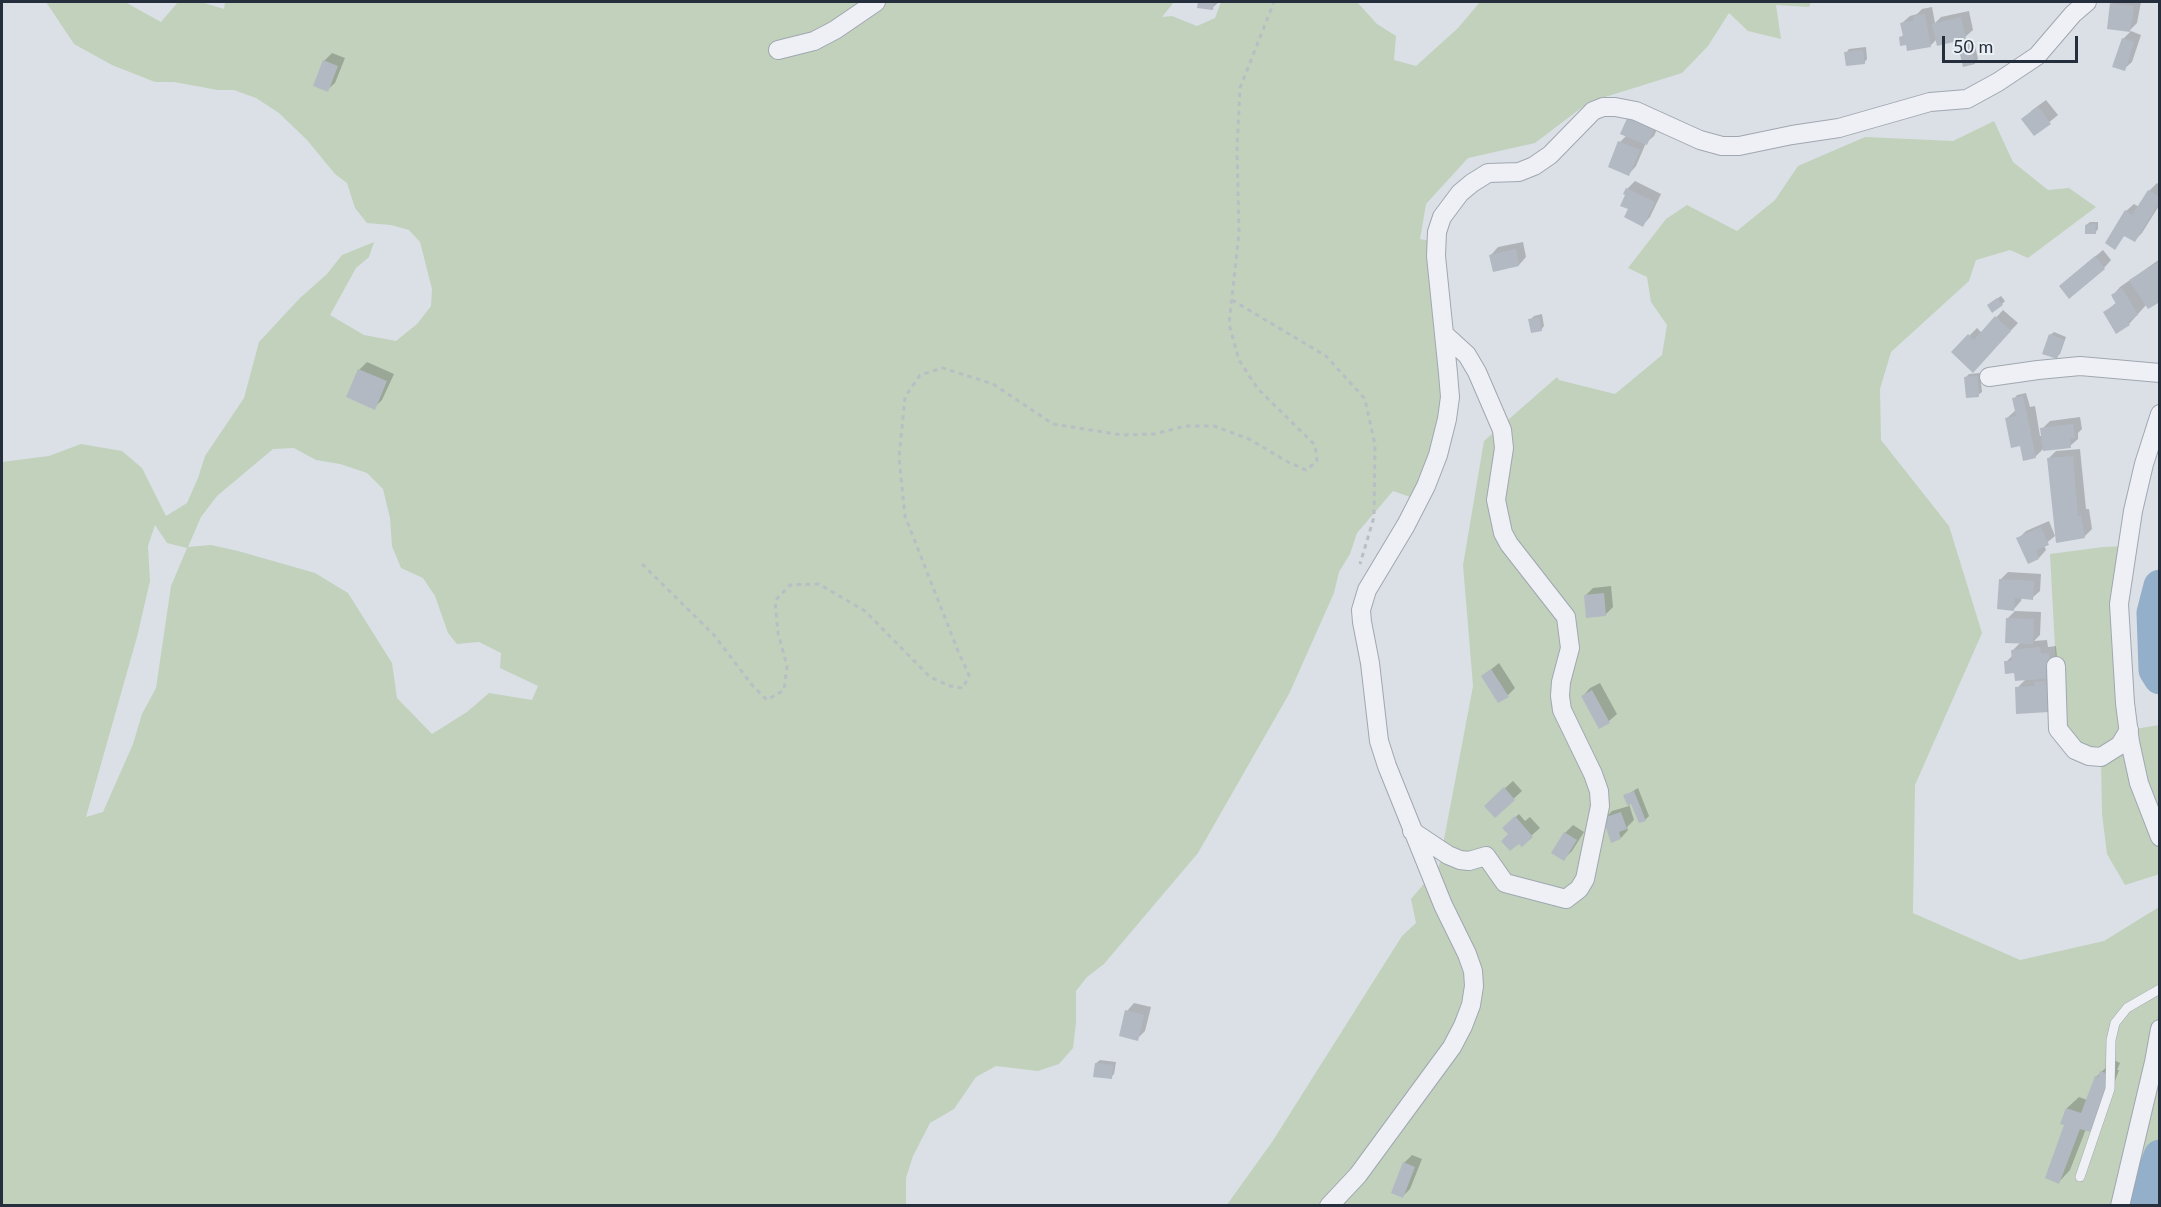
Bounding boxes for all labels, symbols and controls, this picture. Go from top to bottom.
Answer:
scale bar [1945,24,2082,62]
text: 50 m [1953,35,1993,57]

